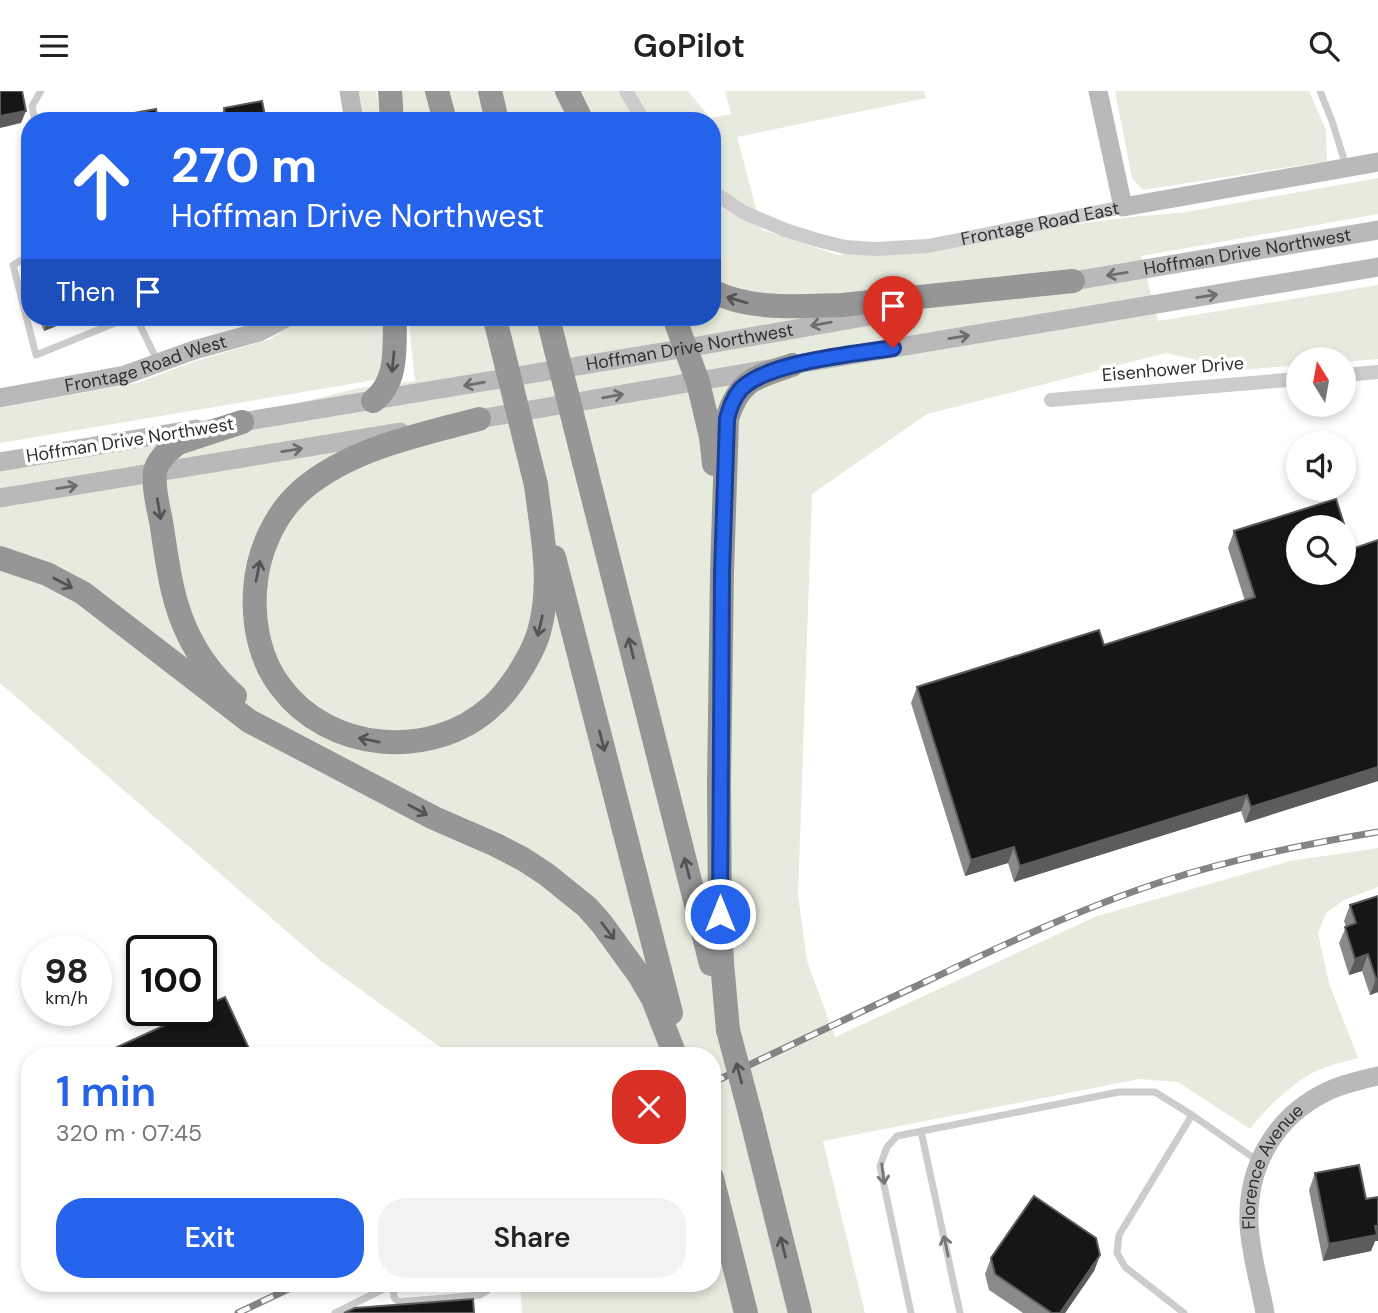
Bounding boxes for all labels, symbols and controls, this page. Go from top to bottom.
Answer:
text: GoPilot [633,25,745,67]
icon: menu [35,27,73,65]
icon: search [1305,27,1343,65]
text: 270 m [171,133,317,197]
icon: ahead [56,140,147,231]
text: Hoffman Drive Northwest [171,195,544,237]
street label: Frontage Road East [959,196,1121,251]
street label: Hoffman Drive Northwest [1142,223,1353,281]
one-way arrow [1106,268,1129,281]
icon: arrive [129,273,167,311]
text: Then [56,275,115,309]
pin [863,276,923,348]
icon: arrive [874,287,912,325]
one-way arrow [1195,289,1218,302]
one-way arrow [726,292,748,305]
street label: Hoffman Drive Northwest [584,318,795,376]
one-way arrow [810,318,833,331]
street label: Frontage Road West [63,330,229,398]
one-way arrow [947,330,970,343]
north arrow [1286,347,1356,417]
map controls [1286,347,1356,585]
one-way arrow [386,350,399,373]
street label: Eisenhower Drive [1101,351,1245,387]
one-way arrow [463,378,486,391]
one-way arrow [601,389,624,402]
street label: Hoffman Drive Northwest [24,412,236,468]
button: sound [1286,431,1356,501]
one-way arrow [280,443,303,456]
one-way arrow [55,480,78,493]
one-way arrow [153,497,166,519]
button: search [1286,515,1356,585]
one-way arrow [251,560,265,583]
one-way arrow [52,576,73,590]
one-way arrow [532,614,545,636]
one-way arrow [624,637,637,660]
one-way arrow [596,729,609,752]
one-way arrow [358,733,381,746]
one-way arrow [408,803,428,817]
one-way arrow [680,858,693,880]
position arrow [683,877,757,951]
one-way arrow [600,922,615,940]
speed limit sign: 100 [126,935,217,1026]
text: 98 [44,948,89,994]
text: km/h [45,986,88,1010]
one-way arrow [732,1063,745,1085]
text: 1 min [56,1064,156,1119]
button: close [612,1070,686,1144]
street label: Florence Avenue [1237,1098,1309,1230]
text: 320 m · 07:45 [56,1118,202,1148]
one-way arrow [877,1162,890,1185]
button: Exit [56,1198,364,1278]
button: Share [378,1198,686,1278]
one-way arrow [939,1235,952,1258]
one-way arrow [776,1236,789,1259]

